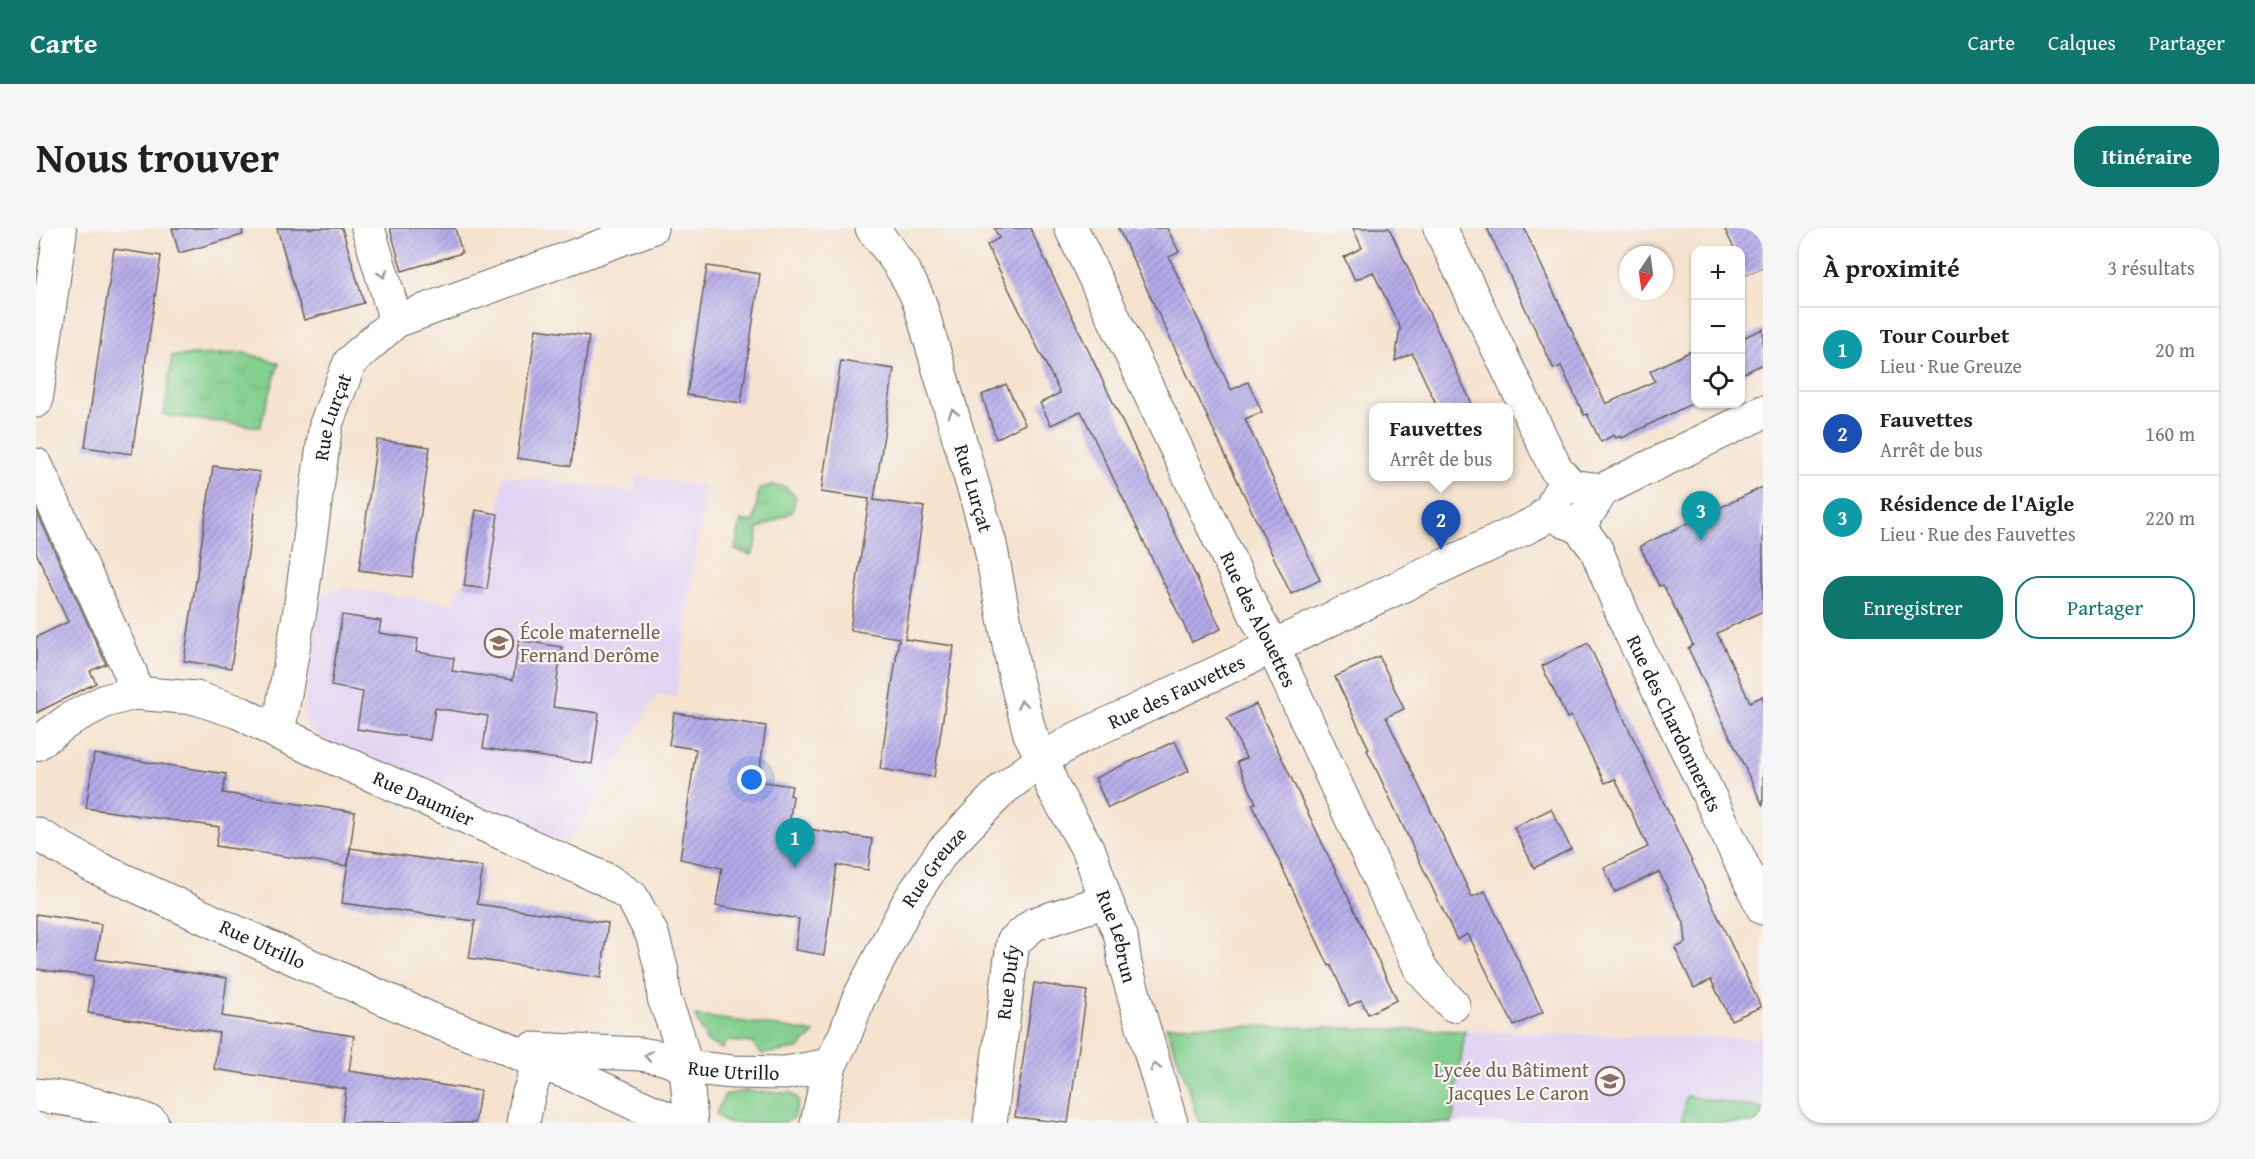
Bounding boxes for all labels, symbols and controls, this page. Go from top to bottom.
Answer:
text: Carte [30,22,97,63]
text: Carte [1968,27,2015,58]
text: Calques [2048,27,2116,58]
text: Partager [2149,27,2225,58]
text: Nous trouver [36,126,279,187]
button: Itinéraire [2074,126,2219,187]
north arrow [1619,246,1673,300]
map controls [1691,246,1745,408]
button: + [1691,246,1745,300]
text: À proximité [1823,248,1960,287]
text: 3 résultats [2107,253,2195,282]
one-way arrow [376,268,388,279]
button: − [1691,300,1745,354]
text: Tour Courbet [1880,319,2009,351]
text: 1 [1837,335,1848,364]
text: 20 m [2155,335,2195,364]
text: Lieu · Rue Greuze [1880,351,2022,380]
button: locate [1691,354,1745,408]
street label: Rue Lurçat [306,369,358,463]
popup [1369,403,1513,481]
text: Fauvettes [1880,403,1973,435]
one-way arrow [948,408,960,419]
text: Fauvettes [1389,412,1482,444]
text: 2 [1837,419,1848,448]
text: 160 m [2145,419,2195,448]
text: Arrêt de bus [1880,435,1983,464]
street label: Rue Lurçat [948,441,1001,535]
text: Arrêt de bus [1389,444,1493,473]
text: Résidence de l'Aigle [1880,487,2074,519]
pin: 3 [1682,492,1720,541]
pin: 2 [1422,500,1460,550]
text: 3 [1837,503,1848,532]
text: 220 m [2145,503,2195,532]
text: Lieu · Rue des Fauvettes [1880,519,2076,548]
street label: Rue des Alouettes [1213,546,1304,692]
button: Enregistrer [1823,576,2003,639]
button: Partager [2015,576,2195,639]
place label: École maternelle Fernand Derôme [520,617,660,669]
school or university icon: École maternelle Fernand Derôme [483,627,515,659]
street label: Rue des Chardonnerets [1620,630,1730,817]
street label: Rue des Fauvettes [1103,647,1249,736]
one-way arrow [1017,700,1030,710]
street label: Rue Daumier [369,762,479,833]
your location [737,765,766,794]
pin: 1 [776,818,814,868]
street label: Rue Greuze [894,820,973,913]
street label: Rue Lebrun [1089,886,1145,986]
street label: Rue Utrillo [215,911,310,976]
street label: Rue Dufy [988,943,1027,1021]
one-way arrow [644,1050,653,1062]
street label: Rue Utrillo [686,1052,780,1087]
place label: Lycée du Bâtiment Jacques Le Caron [1434,1055,1589,1107]
one-way arrow [1150,1062,1163,1072]
school or university icon: Lycée du Bâtiment Jacques Le Caron [1594,1065,1626,1097]

